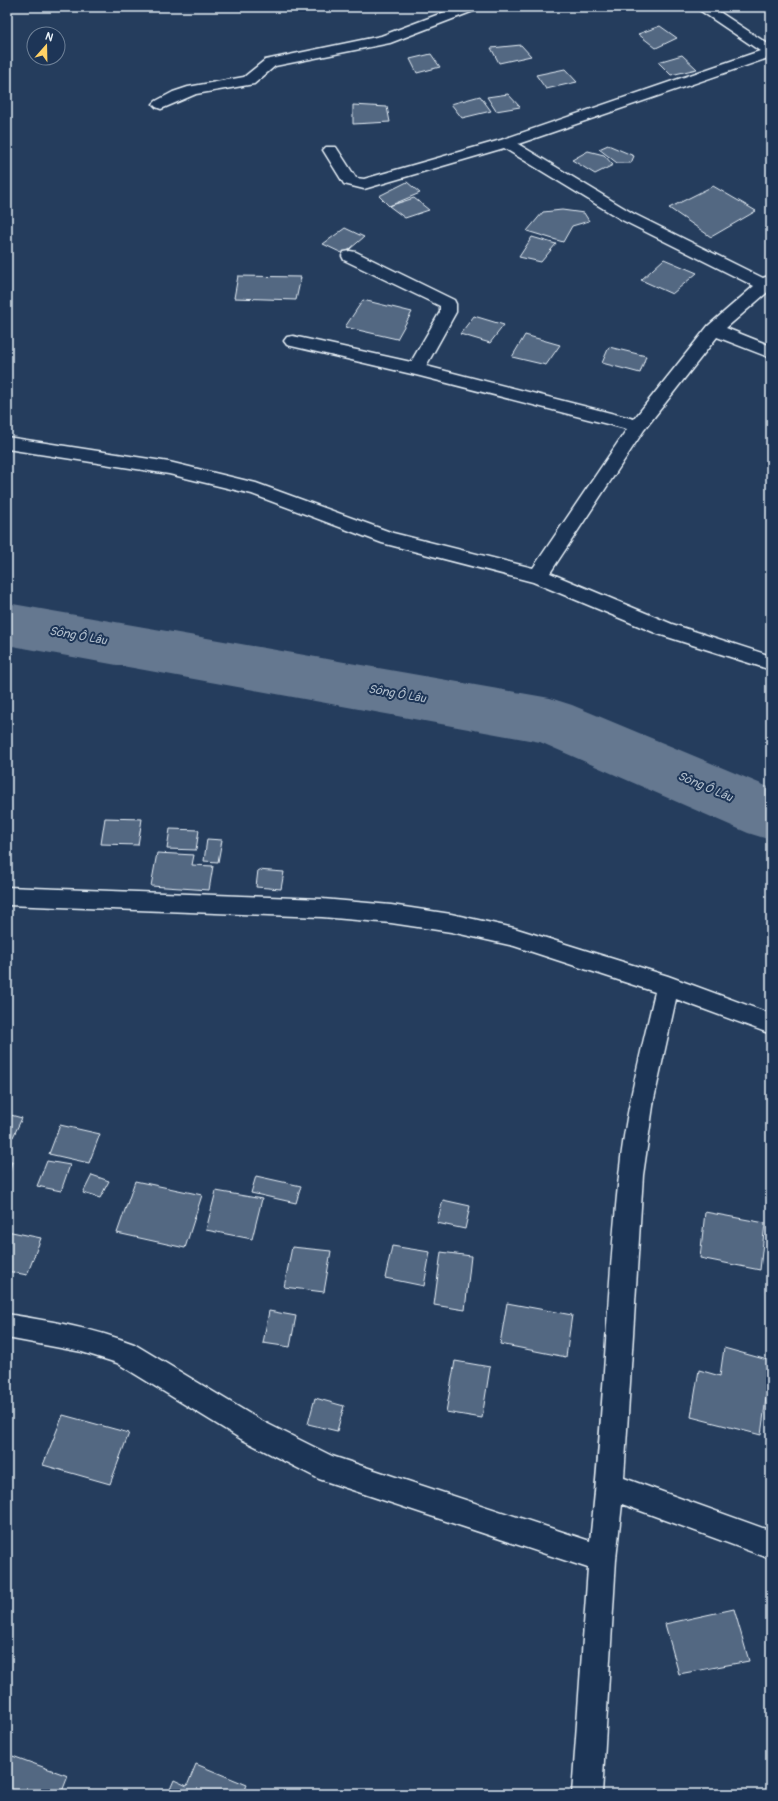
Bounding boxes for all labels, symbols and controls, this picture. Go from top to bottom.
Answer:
north arrow [26,26,66,66]
text: N [44,30,55,45]
water label: Sông Ô Lâu [48,623,109,649]
water label: Sông Ô Lâu [367,681,428,707]
water label: Sông Ô Lâu [675,768,736,806]

